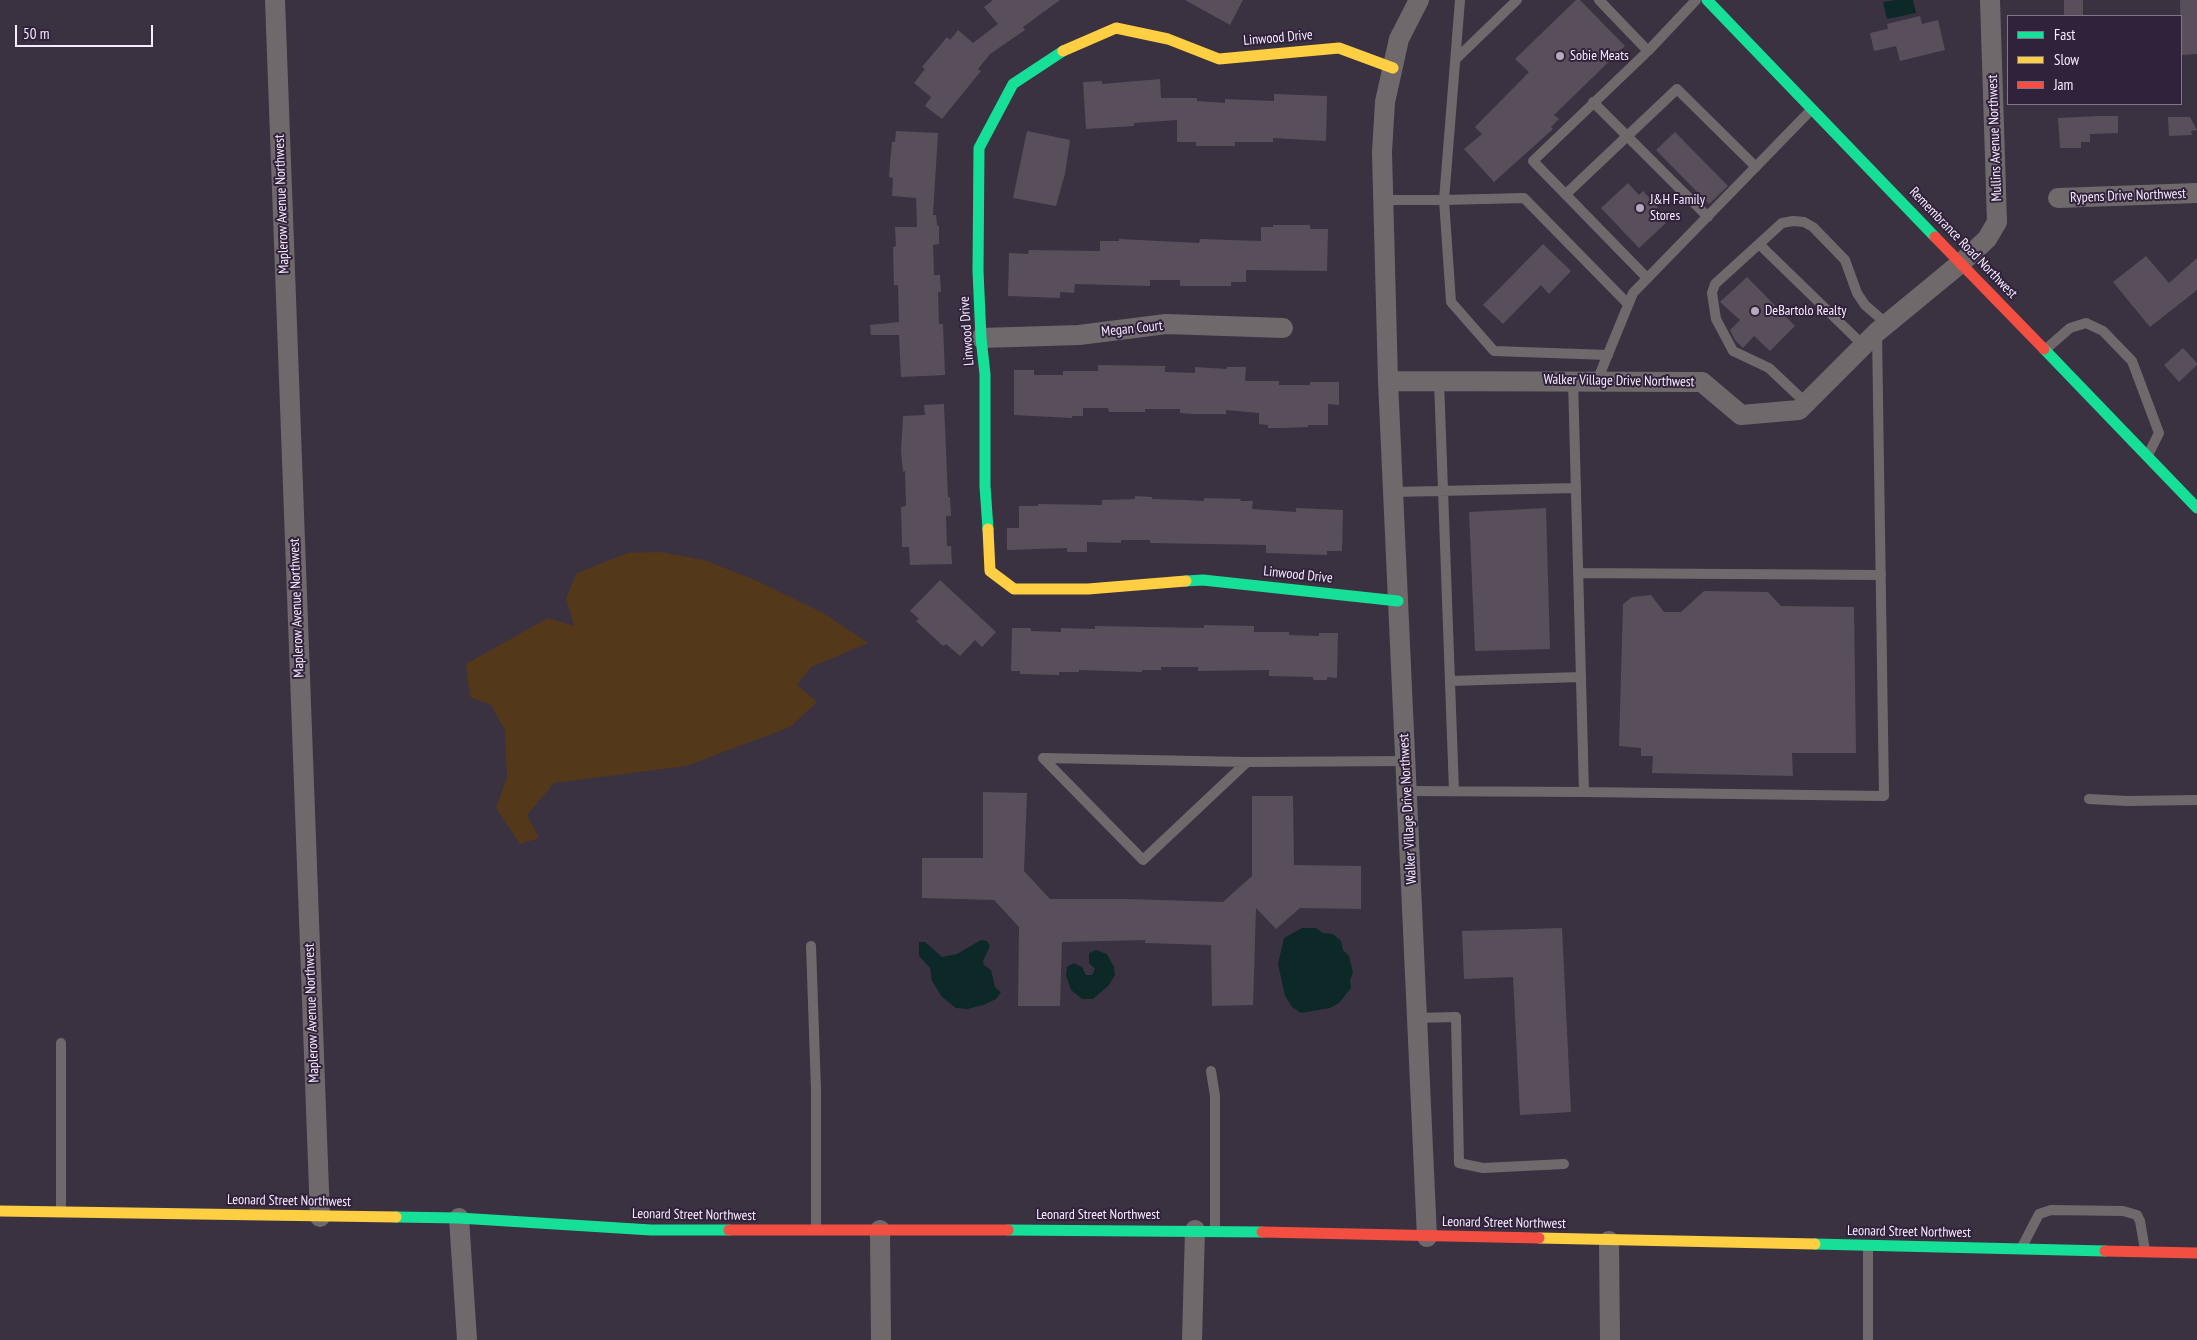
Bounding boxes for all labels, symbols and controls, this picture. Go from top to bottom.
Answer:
scale bar [18,15,155,47]
legend [2007,15,2182,105]
text: 50 m [23,24,49,43]
text: Fast [2054,25,2075,44]
street label: Linwood Drive [1243,27,1313,49]
place label: Sobie Meats [1570,48,1629,64]
marker: Sobie Meats [1554,50,1566,62]
text: Slow [2054,50,2079,69]
street label: Mullins Avenue Northwest [1984,74,2006,202]
text: Jam [2054,75,2073,94]
street label: Maplerow Avenue Northwest [271,134,293,274]
street label: Remembrance Road Northwest [1905,184,2021,302]
street label: Rypens Drive Northwest [2070,186,2186,206]
place label: J&H Family Stores [1650,192,1705,224]
marker: J&H Family Stores [1634,202,1646,214]
street label: Linwood Drive [956,296,978,366]
place label: DeBartolo Realty [1765,303,1846,319]
marker: DeBartolo Realty [1749,305,1761,317]
street label: Megan Court [1101,317,1163,341]
street label: Walker Village Drive Northwest [1543,371,1695,391]
street label: Maplerow Avenue Northwest [286,538,308,678]
street label: Linwood Drive [1262,563,1334,587]
street label: Walker Village Drive Northwest [1396,733,1420,885]
street label: Maplerow Avenue Northwest [301,943,323,1083]
street label: Leonard Street Northwest [227,1192,351,1210]
street label: Leonard Street Northwest [632,1206,756,1224]
street label: Leonard Street Northwest [1036,1207,1160,1223]
street label: Leonard Street Northwest [1442,1214,1566,1232]
street label: Leonard Street Northwest [1847,1223,1971,1241]

